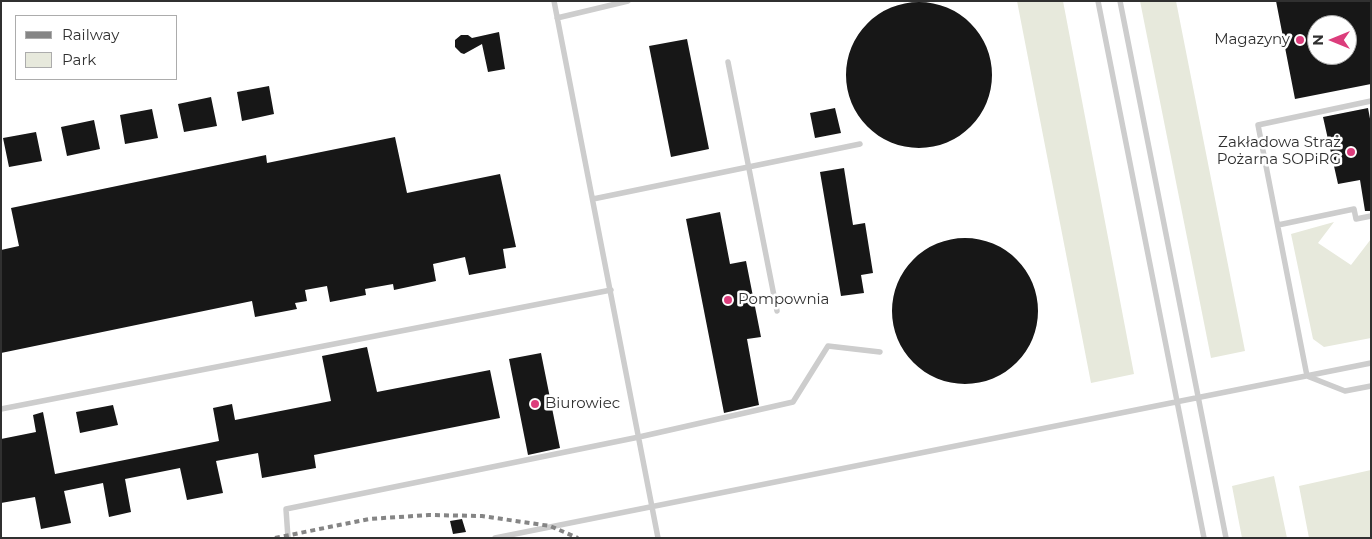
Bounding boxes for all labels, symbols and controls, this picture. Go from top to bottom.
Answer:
legend [15,15,178,80]
north arrow [1307,15,1357,65]
text: Railway [62,25,119,44]
place label: Magazyny [1214,31,1290,49]
marker: Magazyny [1294,34,1306,46]
text: N [1309,34,1327,46]
text: Park [62,50,96,69]
place label: Zakładowa Straż Pożarna SOPiRG [1217,134,1341,169]
marker: Zakładowa Straż Pożarna SOPiRG [1345,146,1357,158]
place label: Pompownia [738,291,829,309]
marker: Pompownia [722,294,734,306]
place label: Biurowiec [545,395,620,413]
marker: Biurowiec [529,398,541,410]

